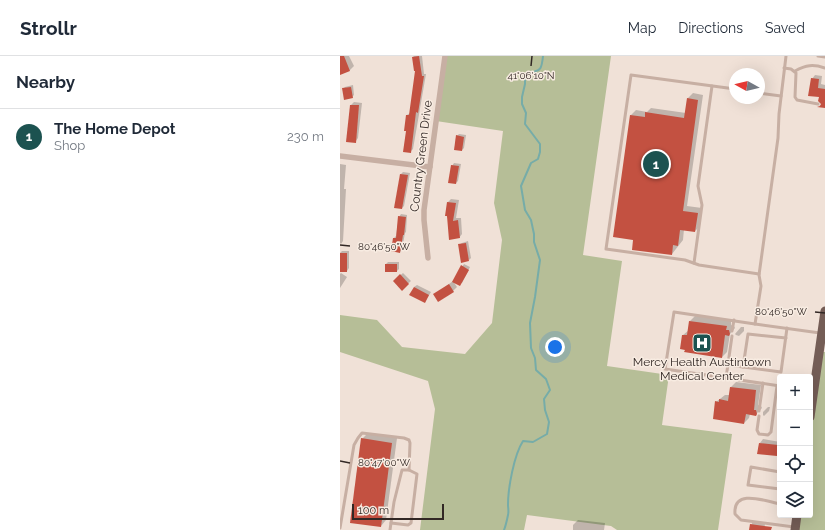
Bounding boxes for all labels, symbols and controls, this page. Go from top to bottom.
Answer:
text: Strollr [20,17,77,39]
text: Map [628,20,656,36]
text: Directions [678,20,743,36]
text: Saved [765,20,805,36]
north arrow [729,68,765,104]
text: 41°06'10"N [507,70,555,81]
text: Nearby [16,72,75,92]
street label: Country Green Drive [407,99,435,213]
text: The Home Depot [54,120,176,138]
text: 1 [26,129,32,144]
text: 230 m [287,129,324,144]
text: Shop [54,138,85,153]
pin: 1 [643,149,669,179]
text: 80°46'50"W [358,241,410,252]
text: 80°46'50"W [755,306,807,317]
hospital icon: Mercy Health Austintown Medical Center [691,332,713,354]
your location [545,337,565,357]
place label: Mercy Health Austintown Medical Center [633,355,771,383]
map controls [777,374,813,518]
button: + [777,374,813,410]
button: − [777,410,813,446]
button: locate [777,446,813,482]
text: 80°47'00"W [358,457,410,468]
button: layers [777,482,813,518]
scale bar [352,502,444,521]
text: 100 m [358,504,389,517]

